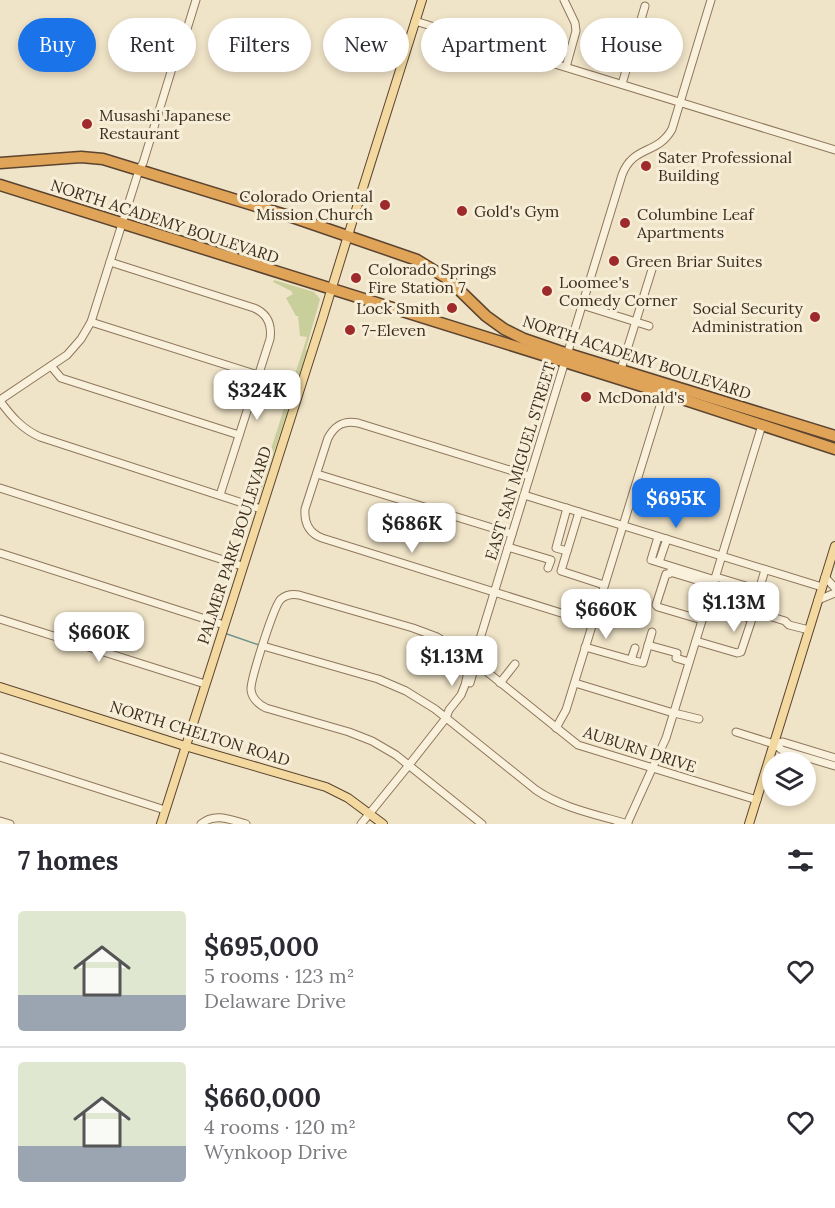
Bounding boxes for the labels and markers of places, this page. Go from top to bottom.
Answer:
place label: Musashi Japanese Restaurant [99,105,231,143]
marker: Musashi Japanese Restaurant [80,117,94,131]
place label: Sater Professional Building [658,147,792,185]
marker: Sater Professional Building [639,159,653,173]
place label: Colorado Oriental Mission Church [239,186,373,224]
marker: Colorado Oriental Mission Church [378,198,392,212]
place label: Gold's Gym [474,201,559,221]
marker: Gold's Gym [455,204,469,218]
place label: Columbine Leaf Apartments [636,204,755,242]
marker: Columbine Leaf Apartments [618,216,632,230]
place label: Green Briar Suites [626,251,762,271]
marker: Green Briar Suites [607,254,621,268]
place label: Colorado Springs Fire Station 7 [368,259,496,297]
marker: Colorado Springs Fire Station 7 [349,271,363,285]
place label: Loomee's Comedy Corner [559,272,677,310]
marker: Loomee's Comedy Corner [540,284,554,298]
place label: Lock Smith [356,298,440,318]
place label: Social Security Administration [691,298,804,336]
marker: Lock Smith [445,301,459,315]
marker: Social Security Administration [808,310,822,324]
place label: 7-Eleven [362,320,426,340]
marker: 7-Eleven [343,323,357,337]
pin: $324K [215,370,299,421]
place label: McDonald's [598,387,685,407]
marker: McDonald's [579,390,593,404]
pin: $695K [634,478,718,529]
pin: $686K [370,503,454,554]
pin: $1.13M [685,582,783,633]
pin: $660K [564,589,648,640]
pin: $660K [57,612,141,663]
pin: $1.13M [403,636,501,687]

